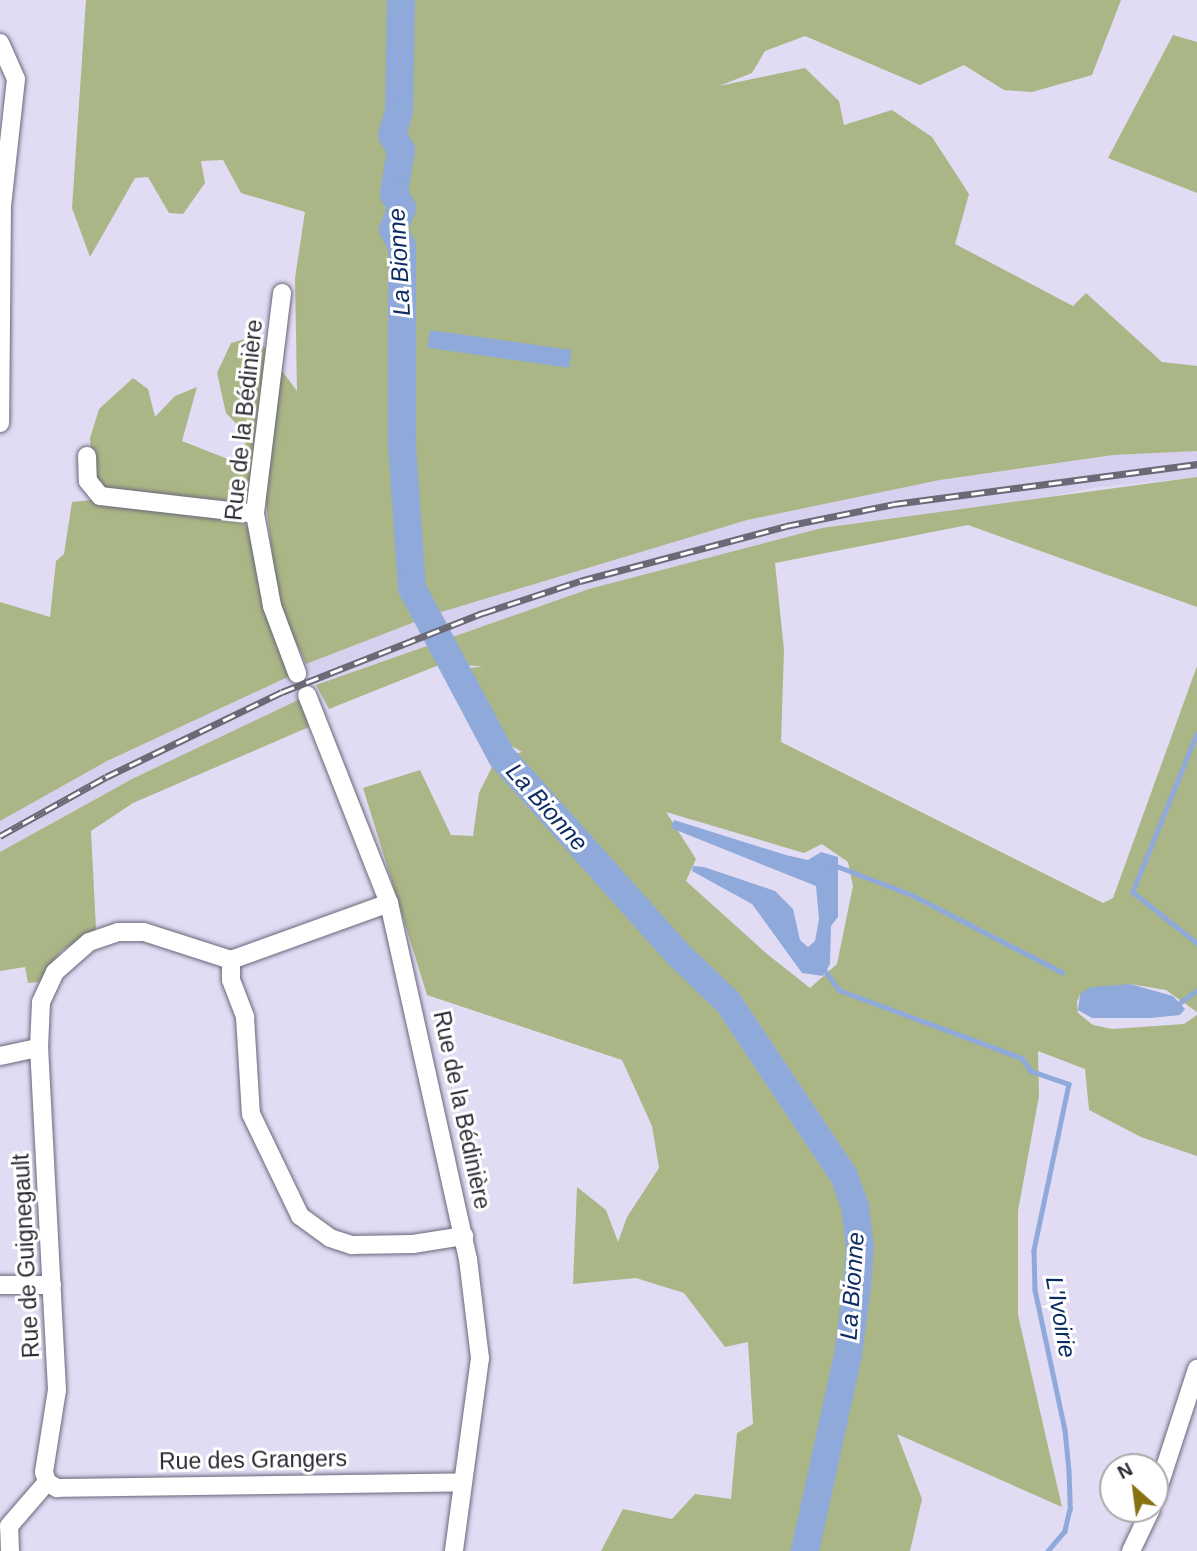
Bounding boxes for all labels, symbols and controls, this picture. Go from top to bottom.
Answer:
water label: La Bionne [382,207,416,317]
street label: Rue de la Bédinière [220,318,268,522]
water label: La Bionne [500,757,594,857]
street label: Rue de la Bédinière [427,1008,497,1212]
street label: Rue de Guignegault [7,1153,45,1359]
water label: La Bionne [834,1231,870,1341]
water label: L'Ivoirie [1040,1274,1082,1360]
street label: Rue des Grangers [159,1445,347,1475]
north arrow [1099,1453,1169,1523]
text: N [1114,1458,1136,1483]

